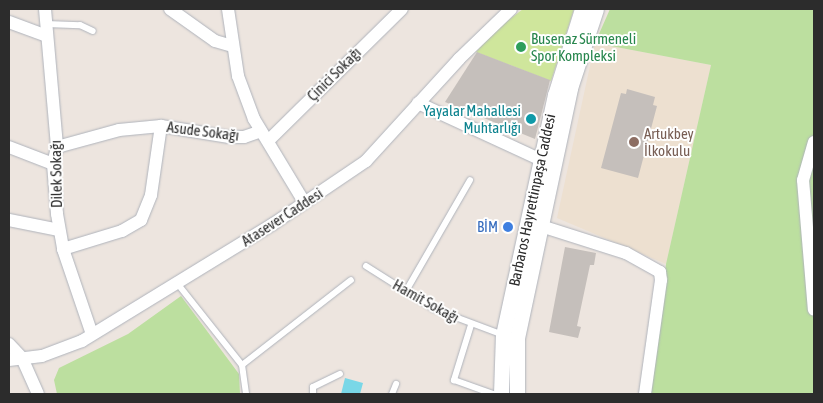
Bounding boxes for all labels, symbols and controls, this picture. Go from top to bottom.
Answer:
place label: Busenaz Sürmeneli Spor Kompleksi [531,29,636,64]
marker: Busenaz Sürmeneli Spor Kompleksi [515,41,527,53]
street label: Çinici Sokağı [303,43,365,105]
place label: Yayalar Mahallesi Muhtarlığı [423,101,521,136]
street label: Barbaros Hayrettinpaşa Caddesi [505,112,559,288]
marker: Yayalar Mahallesi Muhtarlığı [525,113,537,125]
street label: Asude Sokağı [166,118,240,144]
place label: Artukbey İlkokulu [644,124,694,159]
marker: Artukbey İlkokulu [628,136,640,148]
street label: Dilek Sokağı [46,140,66,208]
street label: Atasever Caddesi [238,184,326,250]
place label: BİM [477,218,498,236]
marker: BİM [502,221,514,233]
street label: Hamit Sokağı [390,275,462,327]

